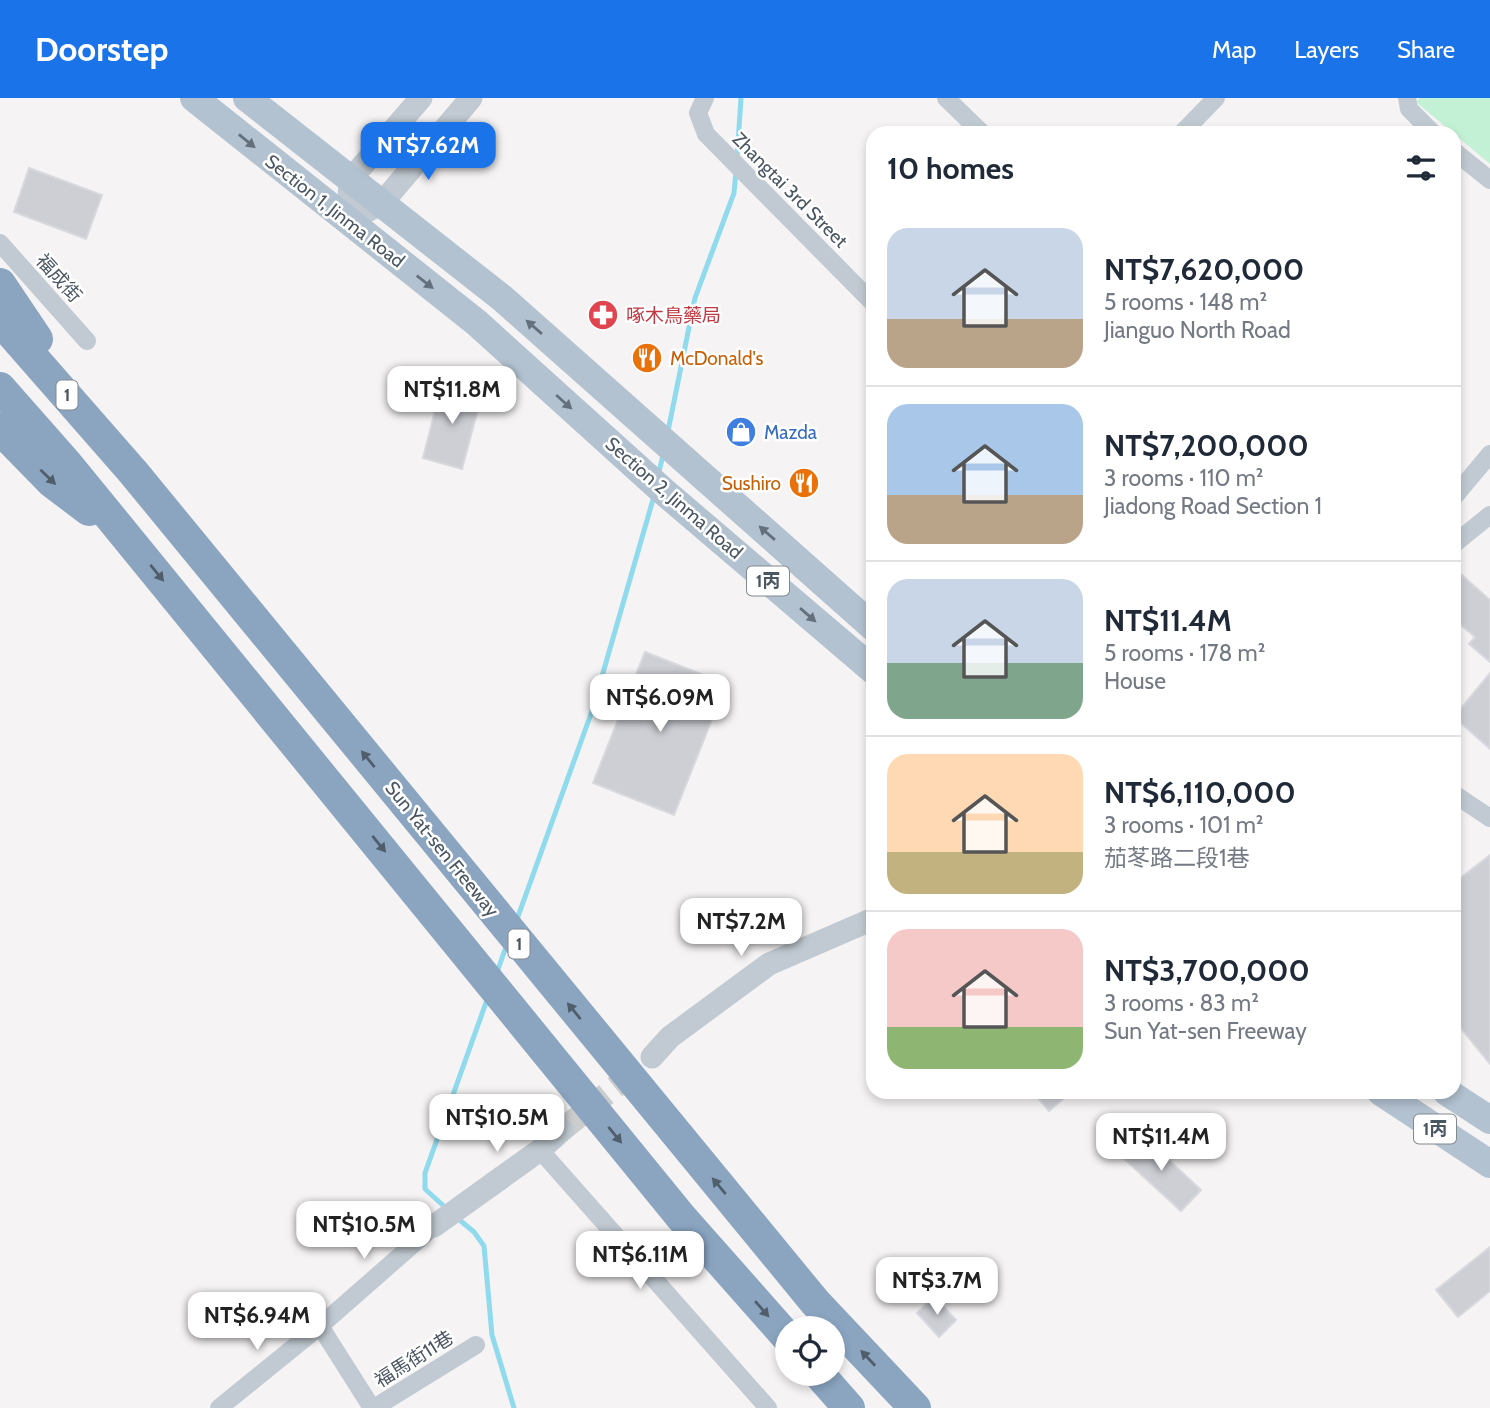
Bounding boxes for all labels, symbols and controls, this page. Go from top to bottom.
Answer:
text: Doorstep [35,29,168,69]
text: Map [1212,35,1256,64]
text: Layers [1294,35,1359,64]
text: Share [1397,35,1455,64]
pin: NT$7.62M [356,122,500,182]
street label: Zhangtai 3rd Street [728,128,853,253]
text: NT$7.62M [377,131,479,159]
one-way arrow [238,133,255,148]
street label: Section 1, Jinma Road [261,149,409,273]
icon: filters [1402,149,1440,187]
text: 10 homes [887,150,1014,187]
street label: 福成街 [31,249,87,307]
text: NT$7,620,000 [1104,251,1304,288]
icon: home [943,256,1027,340]
one-way arrow [416,274,434,289]
text: 5 rooms · 148 m² [1104,288,1267,316]
pharmacy icon: 啄木鳥藥局 [586,298,620,332]
place label: 啄木鳥藥局 [626,304,721,327]
text: Jianguo North Road [1104,316,1291,344]
one-way arrow [525,319,543,335]
restaurant icon: McDonald's [630,341,664,375]
place label: McDonald's [670,347,764,370]
pin: NT$11.8M [380,366,524,426]
text: NT$11.8M [403,375,501,403]
road number: 1 [56,380,78,410]
one-way arrow [555,393,572,409]
shop icon: Mazda [724,415,758,449]
place label: Mazda [764,421,817,444]
text: NT$7,200,000 [1104,427,1309,464]
street label: Section 2, Jinma Road [601,432,747,564]
icon: home [943,432,1027,516]
text: 3 rooms · 110 m² [1104,464,1263,492]
restaurant icon: Sushiro [787,466,821,500]
one-way arrow [39,469,56,485]
place label: Sushiro [722,472,781,495]
text: Jiadong Road Section 1 [1104,492,1322,520]
one-way arrow [758,525,776,541]
one-way arrow [149,565,164,582]
road number: 1丙 [747,566,789,596]
text: NT$11.4M [1104,602,1232,639]
one-way arrow [800,607,817,622]
icon: home [943,607,1027,691]
text: 5 rooms · 178 m² [1104,639,1265,667]
text: House [1104,667,1166,695]
pin: NT$6.09M [588,674,732,734]
text: NT$6.09M [606,683,714,711]
one-way arrow [360,750,376,768]
text: NT$6,110,000 [1104,774,1296,811]
street label: Sun Yat-sen Freeway [380,777,504,922]
icon: home [943,782,1027,866]
text: 3 rooms · 101 m² [1104,811,1263,839]
one-way arrow [371,836,386,853]
text: 茄苳路二段1巷 [1104,844,1250,872]
pin: NT$7.2M [676,898,806,958]
text: NT$7.2M [696,907,786,935]
road number: 1 [508,930,530,958]
text: NT$3,700,000 [1104,952,1310,989]
icon: home [943,957,1027,1041]
text: 3 rooms · 83 m² [1104,989,1259,1017]
one-way arrow [567,1002,582,1020]
text: Sun Yat-sen Freeway [1104,1017,1307,1045]
pin: NT$10.5M [425,1094,569,1154]
text: NT$10.5M [445,1103,549,1131]
pin: NT$11.4M [1089,1114,1233,1173]
road number: 1丙 [1414,1114,1456,1144]
text: NT$11.4M [1112,1122,1210,1150]
one-way arrow [607,1126,622,1143]
one-way arrow [712,1178,727,1195]
pin: NT$10.5M [292,1202,436,1261]
text: NT$10.5M [312,1210,416,1238]
pin: NT$6.11M [568,1232,712,1291]
text: NT$6.11M [592,1240,688,1268]
pin: NT$3.7M [872,1258,1002,1317]
text: NT$3.7M [892,1266,982,1294]
pin: NT$6.94M [185,1292,329,1352]
one-way arrow [754,1300,769,1317]
text: NT$6.94M [204,1301,310,1329]
map controls [775,1316,845,1386]
button: locate [775,1316,845,1386]
street label: 福馬街11巷 [370,1326,458,1392]
one-way arrow [860,1349,876,1367]

